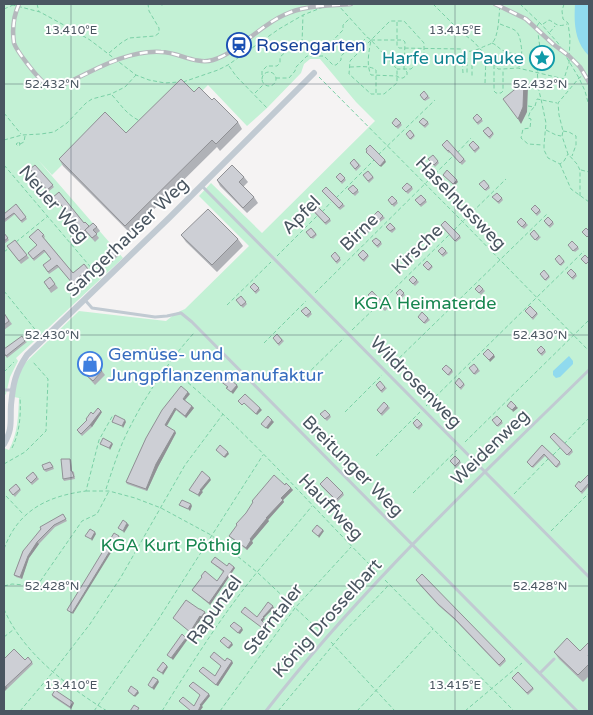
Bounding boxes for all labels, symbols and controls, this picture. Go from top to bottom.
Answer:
text: 13.410°E [45,23,98,37]
text: 13.415°E [429,23,482,37]
station icon: Rosengarten [226,32,252,58]
place label: Rosengarten [256,34,366,56]
place icon: Harfe und Pauke [529,45,555,71]
place label: Harfe und Pauke [382,47,524,69]
text: 52.432°N [25,77,79,91]
text: 52.432°N [513,77,567,91]
street label: Haselnussweg [411,152,511,254]
street label: Neuer Weg [14,161,94,247]
street label: Sangerhauser Weg [61,173,193,301]
street label: Apfel [277,191,325,239]
street label: Birne [335,209,383,255]
street label: Kirsche [387,219,447,279]
park label: KGA Heimaterde [354,292,496,314]
text: 52.430°N [25,328,79,342]
text: 52.430°N [513,328,567,342]
street label: Wildrosenweg [365,331,467,433]
place label: Gemüse- und Jungpflanzenmanufaktur [108,343,323,386]
shop icon: Gemüse- und Jungpflanzenmanufaktur [77,351,103,377]
street label: Weidenweg [446,404,534,490]
street label: Breitunger Weg [298,411,408,521]
street label: Hauffweg [294,469,368,545]
park label: KGA Kurt Pöthig [100,534,242,556]
street label: König Drosselbart [268,554,386,682]
street label: Rapunzel [182,571,246,649]
text: 52.428°N [25,579,79,593]
street label: Sterntaler [239,579,308,659]
text: 52.428°N [513,579,567,593]
text: 13.410°E [45,678,98,692]
text: 13.415°E [429,678,482,692]

